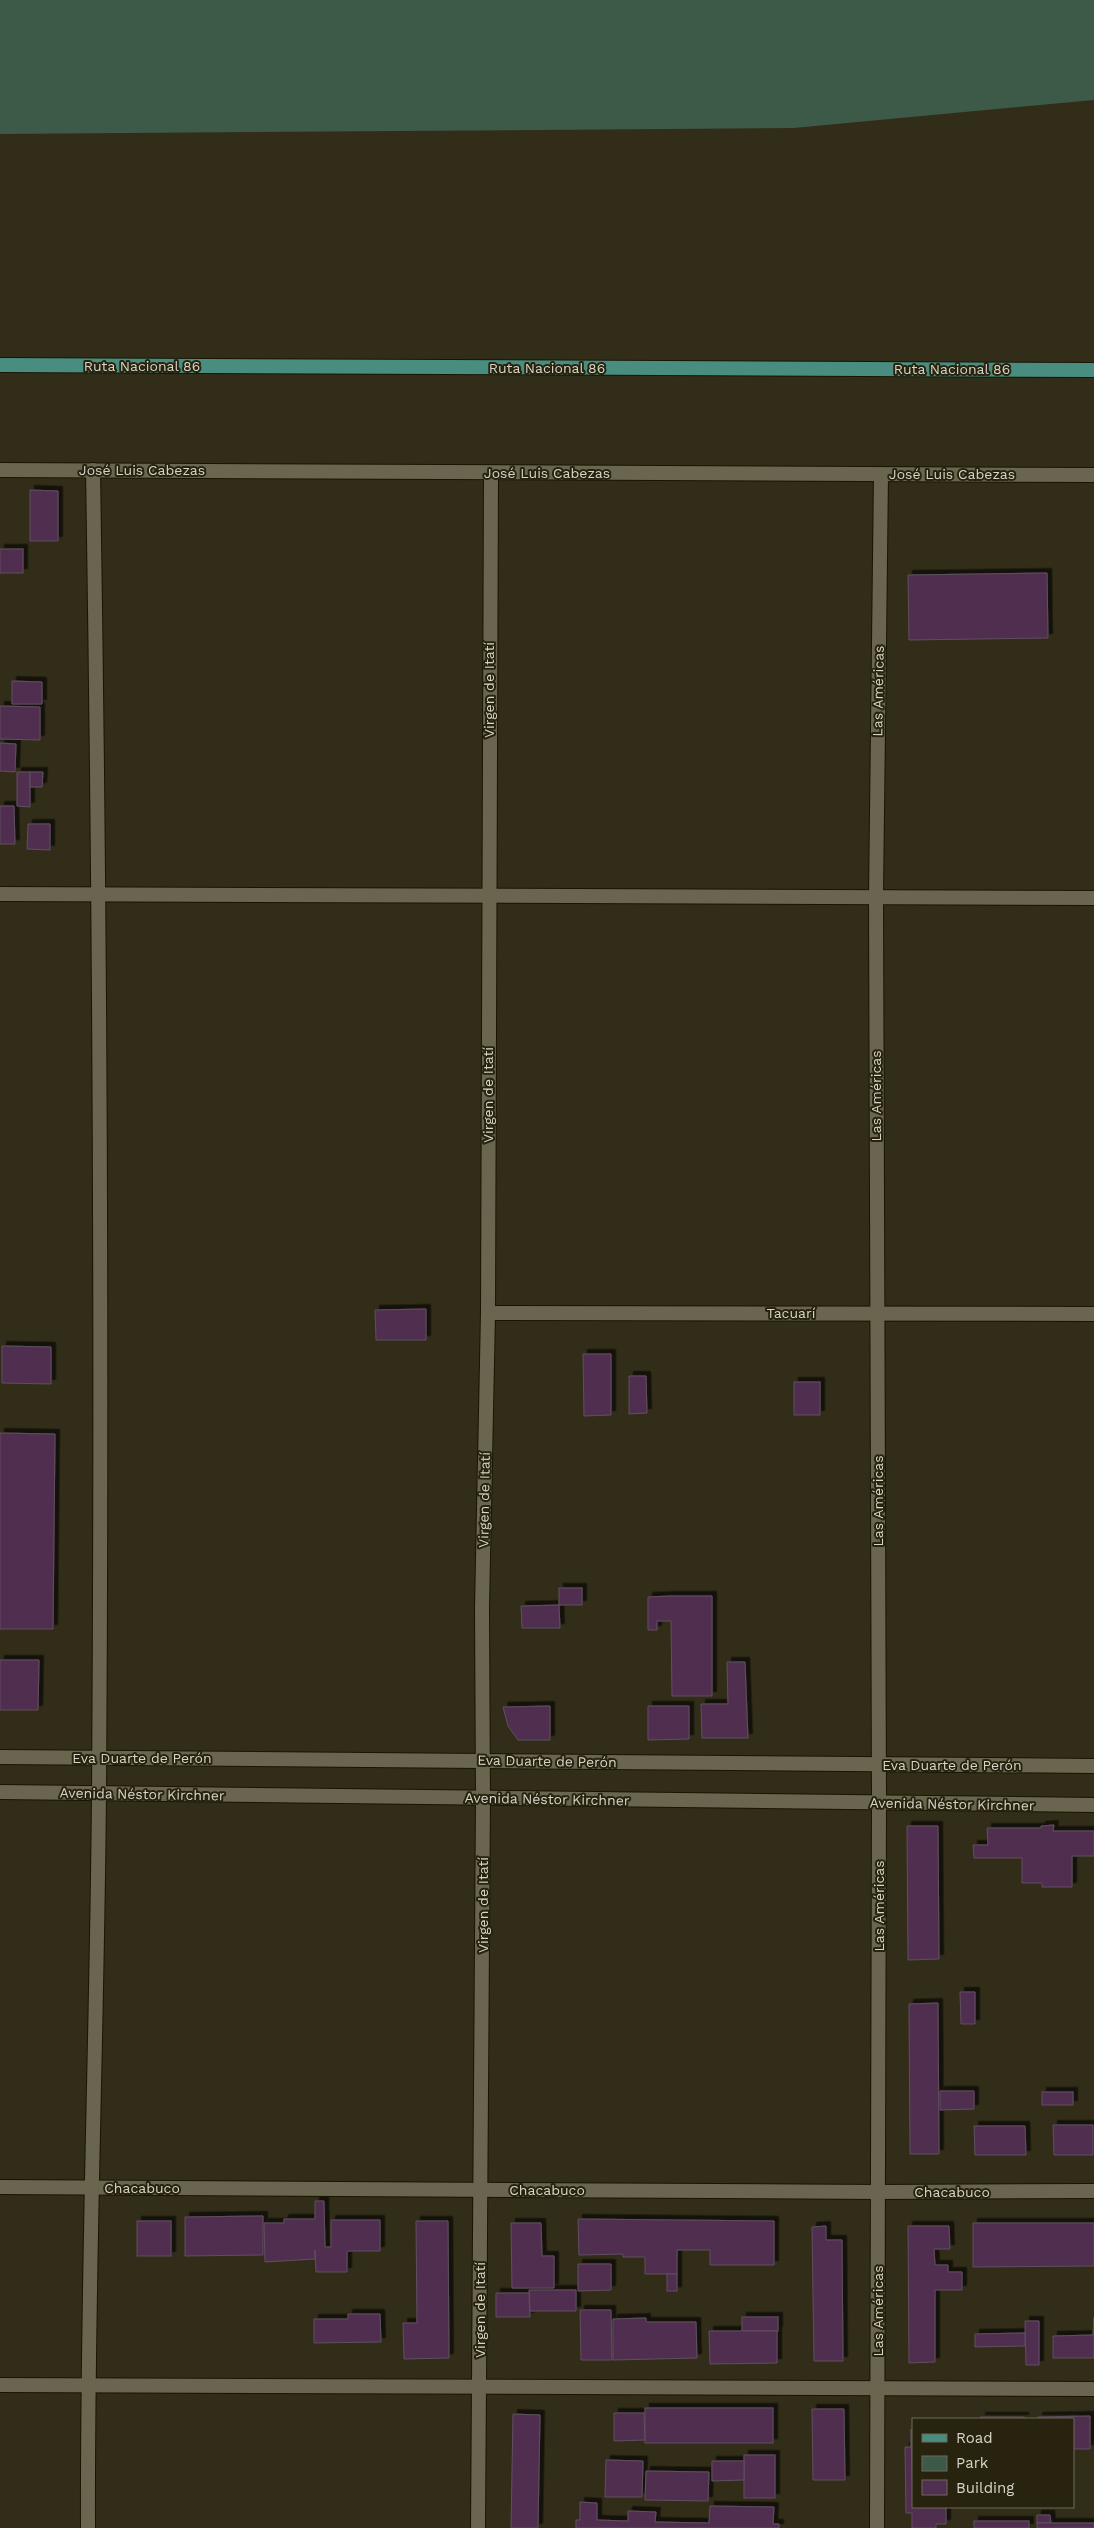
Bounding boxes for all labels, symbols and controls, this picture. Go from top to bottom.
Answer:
street label: Ruta Nacional 86 [84,358,200,374]
street label: Ruta Nacional 86 [489,360,605,376]
street label: Ruta Nacional 86 [894,361,1010,377]
street label: José Luis Cabezas [79,462,205,478]
street label: José Luis Cabezas [484,465,610,481]
street label: José Luis Cabezas [889,466,1015,482]
street label: Virgen de Itatí [481,642,497,738]
street label: Las Américas [869,645,887,737]
street label: Virgen de Itatí [480,1047,496,1143]
street label: Las Américas [868,1050,884,1142]
street label: Tacuarí [767,1305,816,1321]
street label: Virgen de Itatí [475,1452,493,1548]
street label: Las Américas [870,1455,886,1547]
street label: Eva Duarte de Perón [72,1750,212,1766]
street label: Eva Duarte de Perón [477,1752,617,1770]
street label: Eva Duarte de Perón [882,1757,1022,1773]
street label: Avenida Néstor Kirchner [59,1785,225,1803]
street label: Avenida Néstor Kirchner [464,1790,630,1808]
street label: Avenida Néstor Kirchner [869,1795,1035,1813]
street label: Virgen de Itatí [475,1857,491,1953]
street label: Las Américas [871,1860,887,1952]
street label: Chacabuco [104,2180,180,2196]
street label: Chacabuco [509,2182,585,2198]
street label: Chacabuco [914,2184,990,2200]
street label: Virgen de Itatí [472,2262,488,2358]
street label: Las Américas [870,2265,886,2357]
legend [912,2418,1074,2508]
text: Road [956,2429,993,2447]
text: Park [956,2454,989,2472]
text: Building [956,2479,1014,2497]

